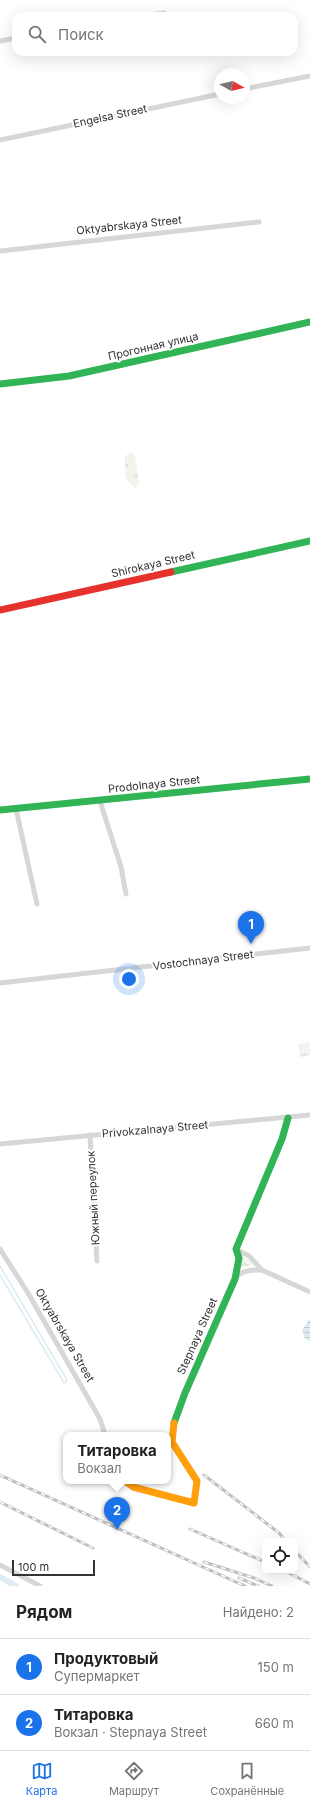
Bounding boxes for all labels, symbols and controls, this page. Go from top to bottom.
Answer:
search box [12,12,298,56]
icon: search [26,23,48,45]
text: Поиск [58,25,104,44]
north arrow [214,68,250,104]
street label: Engelsa Street [72,101,149,131]
street label: Oktyabrskaya Street [76,212,183,237]
street label: Прогонная улица [106,329,200,363]
street label: Shirokaya Street [110,547,197,580]
street label: Prodolnaya Street [107,772,201,796]
pin: 1 [238,911,264,944]
street label: Vostochnaya Street [152,947,255,973]
your location [119,969,139,989]
street label: Privokzalnaya Street [101,1117,209,1141]
street label: Южный переулок [84,1150,102,1246]
street label: Oktyabrskaya Street [33,1286,98,1385]
street label: Stepnaya Street [174,1295,220,1377]
popup [63,1432,171,1484]
text: Титаровка [77,1441,157,1460]
text: Вокзал [77,1460,122,1476]
pin: 2 [104,1497,130,1530]
map controls [262,1538,298,1574]
button: locate [262,1538,298,1574]
scale bar [12,1558,95,1577]
text: 100 m [18,1560,49,1574]
text: Рядом [16,1602,72,1622]
text: Найдено: 2 [223,1604,294,1620]
text: Продуктовый [54,1649,158,1668]
text: 1 [26,1659,32,1675]
text: 150 m [258,1659,294,1675]
text: Супермаркет [54,1668,140,1684]
text: Титаровка [54,1705,133,1724]
text: 2 [25,1715,33,1731]
text: 660 m [255,1715,294,1731]
text: Вокзал · Stepnaya Street [54,1724,207,1740]
tab: Карта [26,1760,57,1798]
tab: Маршрут [109,1760,159,1798]
tab: Сохранённые [210,1760,284,1798]

